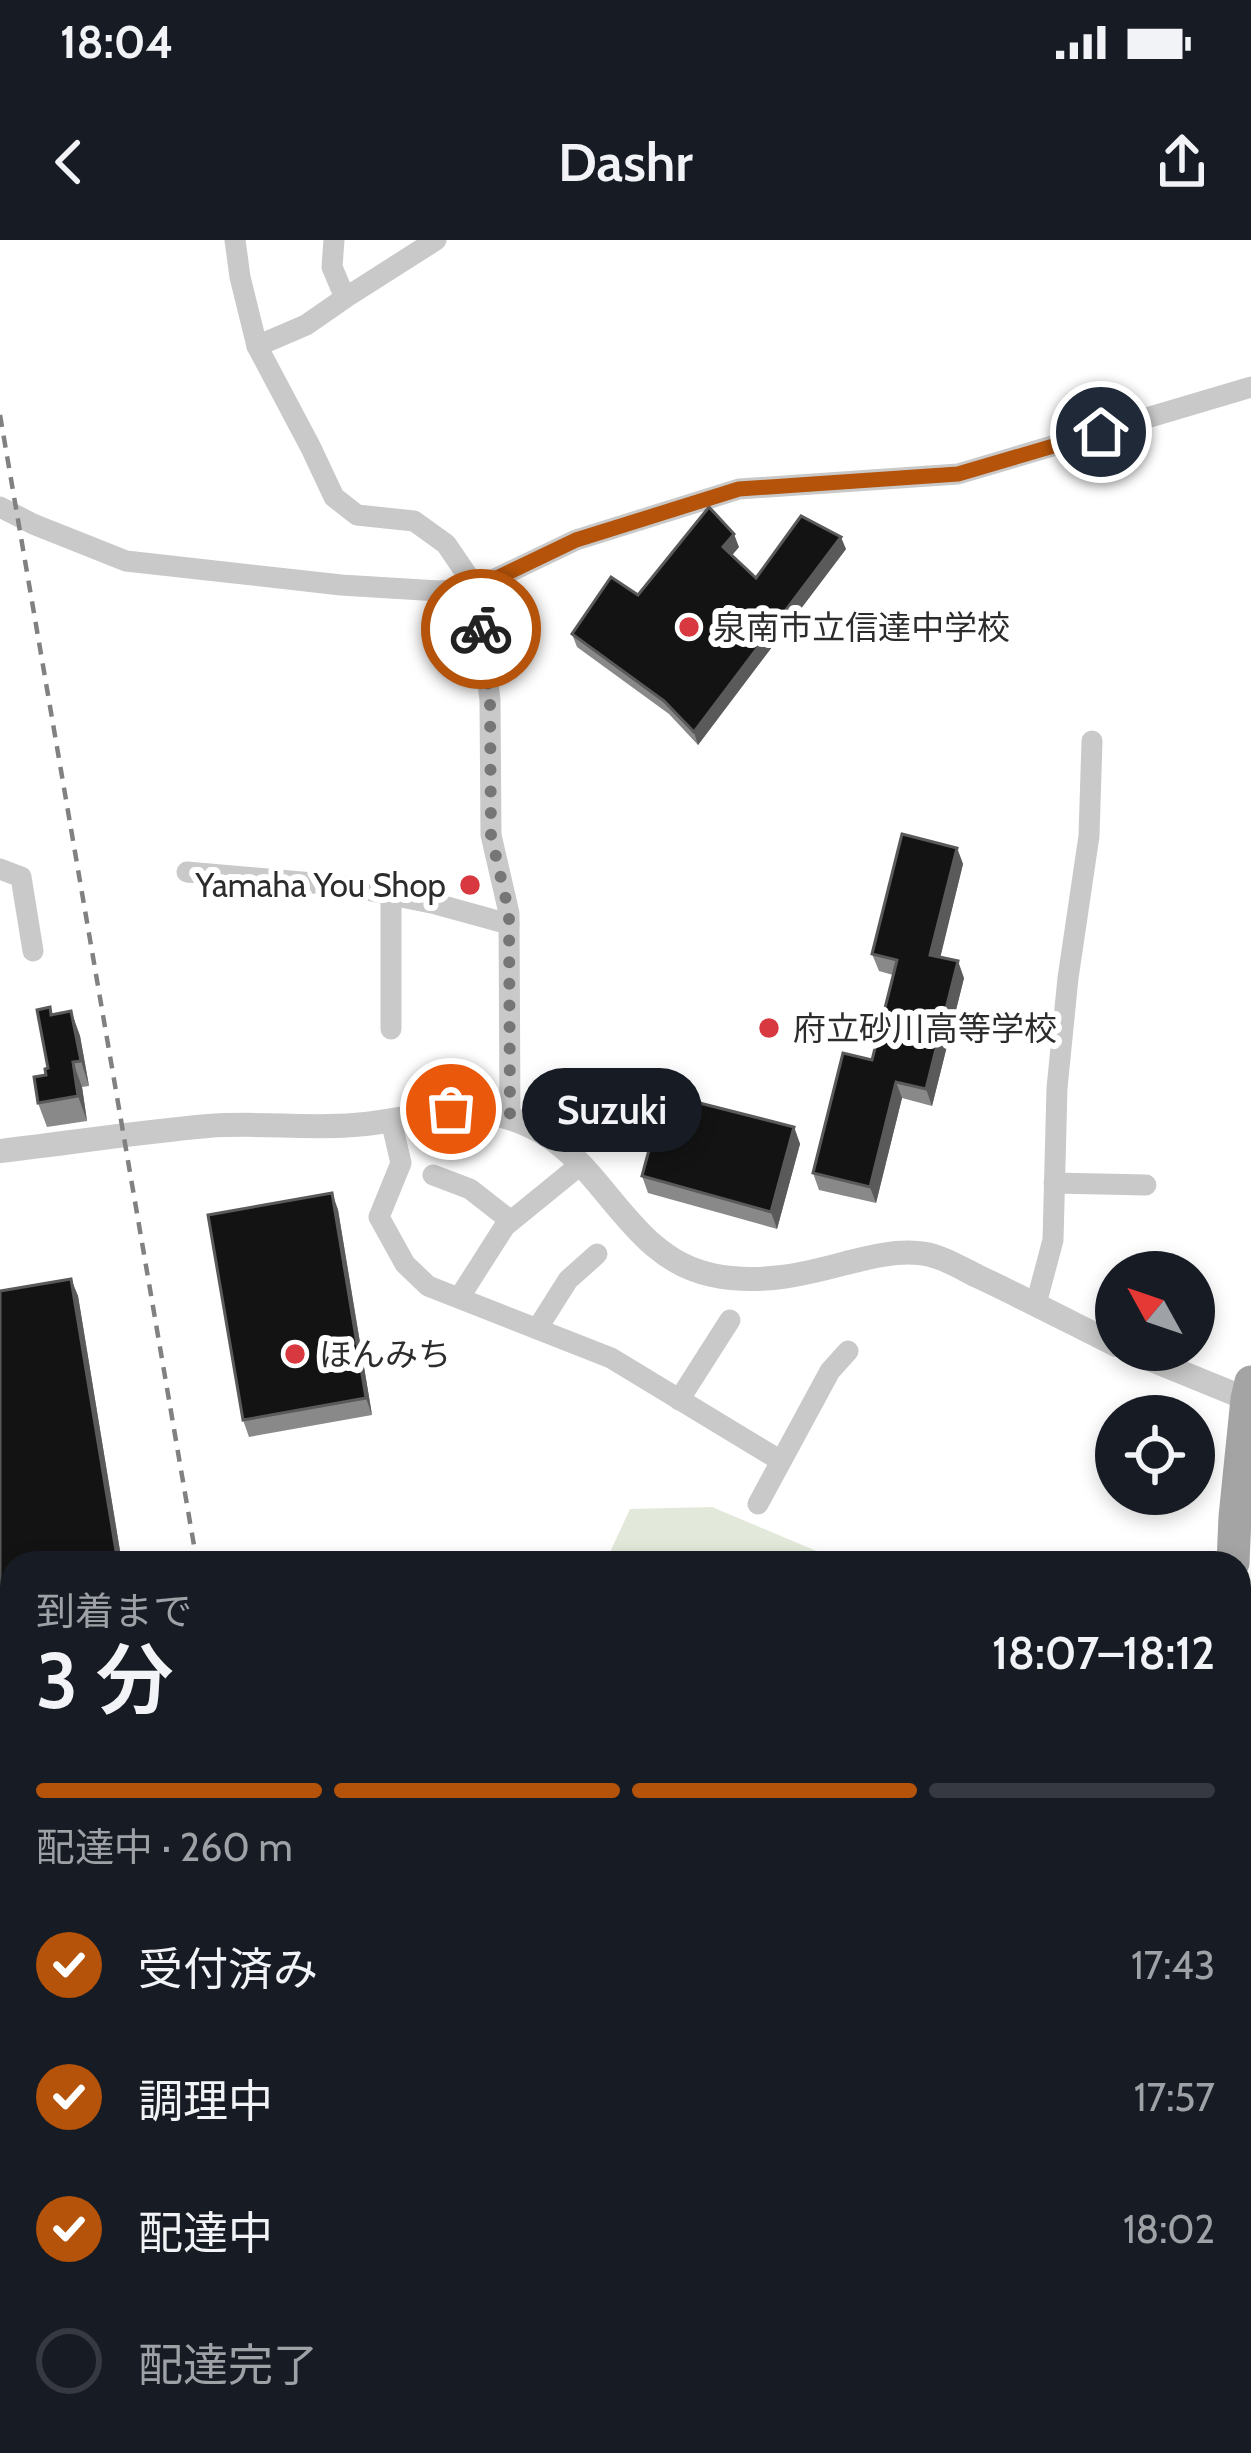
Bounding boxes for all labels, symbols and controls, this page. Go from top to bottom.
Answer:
text: 18:04 [60,15,174,69]
icon: back [36,129,102,195]
text: Dashr [558,129,693,195]
icon: share [1149,129,1215,195]
pin [1050,381,1152,483]
icon: home [1068,399,1134,465]
courier [421,569,541,689]
icon: bike [448,596,514,662]
place label: 泉南市立信達中学校 [713,607,1010,647]
marker: 泉南市立信達中学校 [676,614,702,640]
place label: Yamaha You Shop [194,865,446,905]
marker: Yamaha You Shop [457,872,483,898]
place label: 府立砂川高等学校 [793,1008,1057,1048]
marker: 府立砂川高等学校 [756,1015,782,1041]
pin [400,1058,502,1160]
callout: Suzuki [523,1067,703,1151]
icon: bag [418,1076,484,1142]
text: Suzuki [557,1086,667,1134]
north arrow [1095,1251,1215,1371]
map controls [1095,1251,1215,1515]
place label: ほんみち [319,1334,451,1374]
marker: ほんみち [282,1341,308,1367]
button: locate [1095,1395,1215,1515]
text: 到着まで [36,1587,192,1635]
text: 18:07–18:12 [992,1626,1215,1680]
text: 3 分 [36,1633,174,1728]
text: 配達中 · 260 m [36,1823,293,1871]
icon: check [36,1932,102,1998]
text: 17:43 [1131,1941,1215,1989]
text: 受付済み [138,1942,318,1996]
icon: check [36,2064,102,2130]
text: 17:57 [1134,2073,1215,2121]
text: 調理中 [138,2074,273,2128]
icon: check [36,2196,102,2262]
text: 18:02 [1123,2205,1215,2253]
text: 配達中 [138,2206,273,2260]
text: 配達完了 [138,2338,318,2392]

